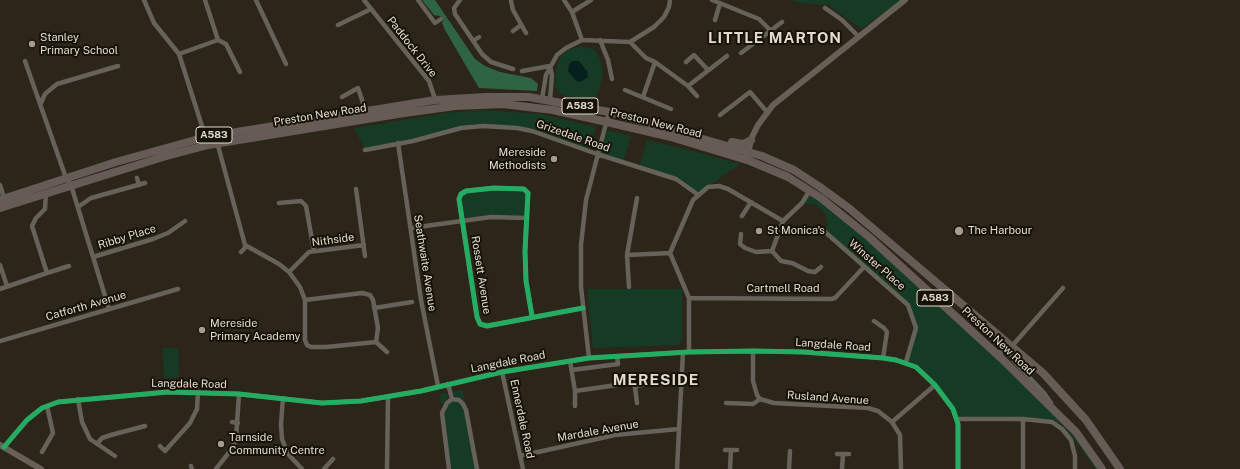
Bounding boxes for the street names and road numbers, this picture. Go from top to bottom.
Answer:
street label: Paddock Drive [384,14,440,80]
road number: A583 [562,98,598,114]
street label: Preston New Road [273,101,367,129]
street label: Preston New Road [609,105,703,141]
street label: Grizedale Road [534,117,612,155]
road number: A583 [196,127,232,143]
street label: Seathwaite Avenue [411,214,439,312]
street label: Ribby Place [96,222,158,252]
street label: Nithside [311,230,355,250]
street label: Rossett Avenue [468,235,494,315]
street label: Winster Place [846,237,908,293]
street label: Cartmell Road [747,282,819,296]
street label: Catforth Avenue [44,288,128,324]
road number: A583 [917,290,953,306]
street label: Preston New Road [959,304,1037,378]
street label: Langdale Road [795,336,871,354]
street label: Langdale Road [469,348,547,376]
street label: Langdale Road [151,377,227,391]
street label: Ennerdale Road [507,378,537,460]
street label: Rusland Avenue [787,389,869,407]
street label: Mardale Avenue [556,417,640,445]

